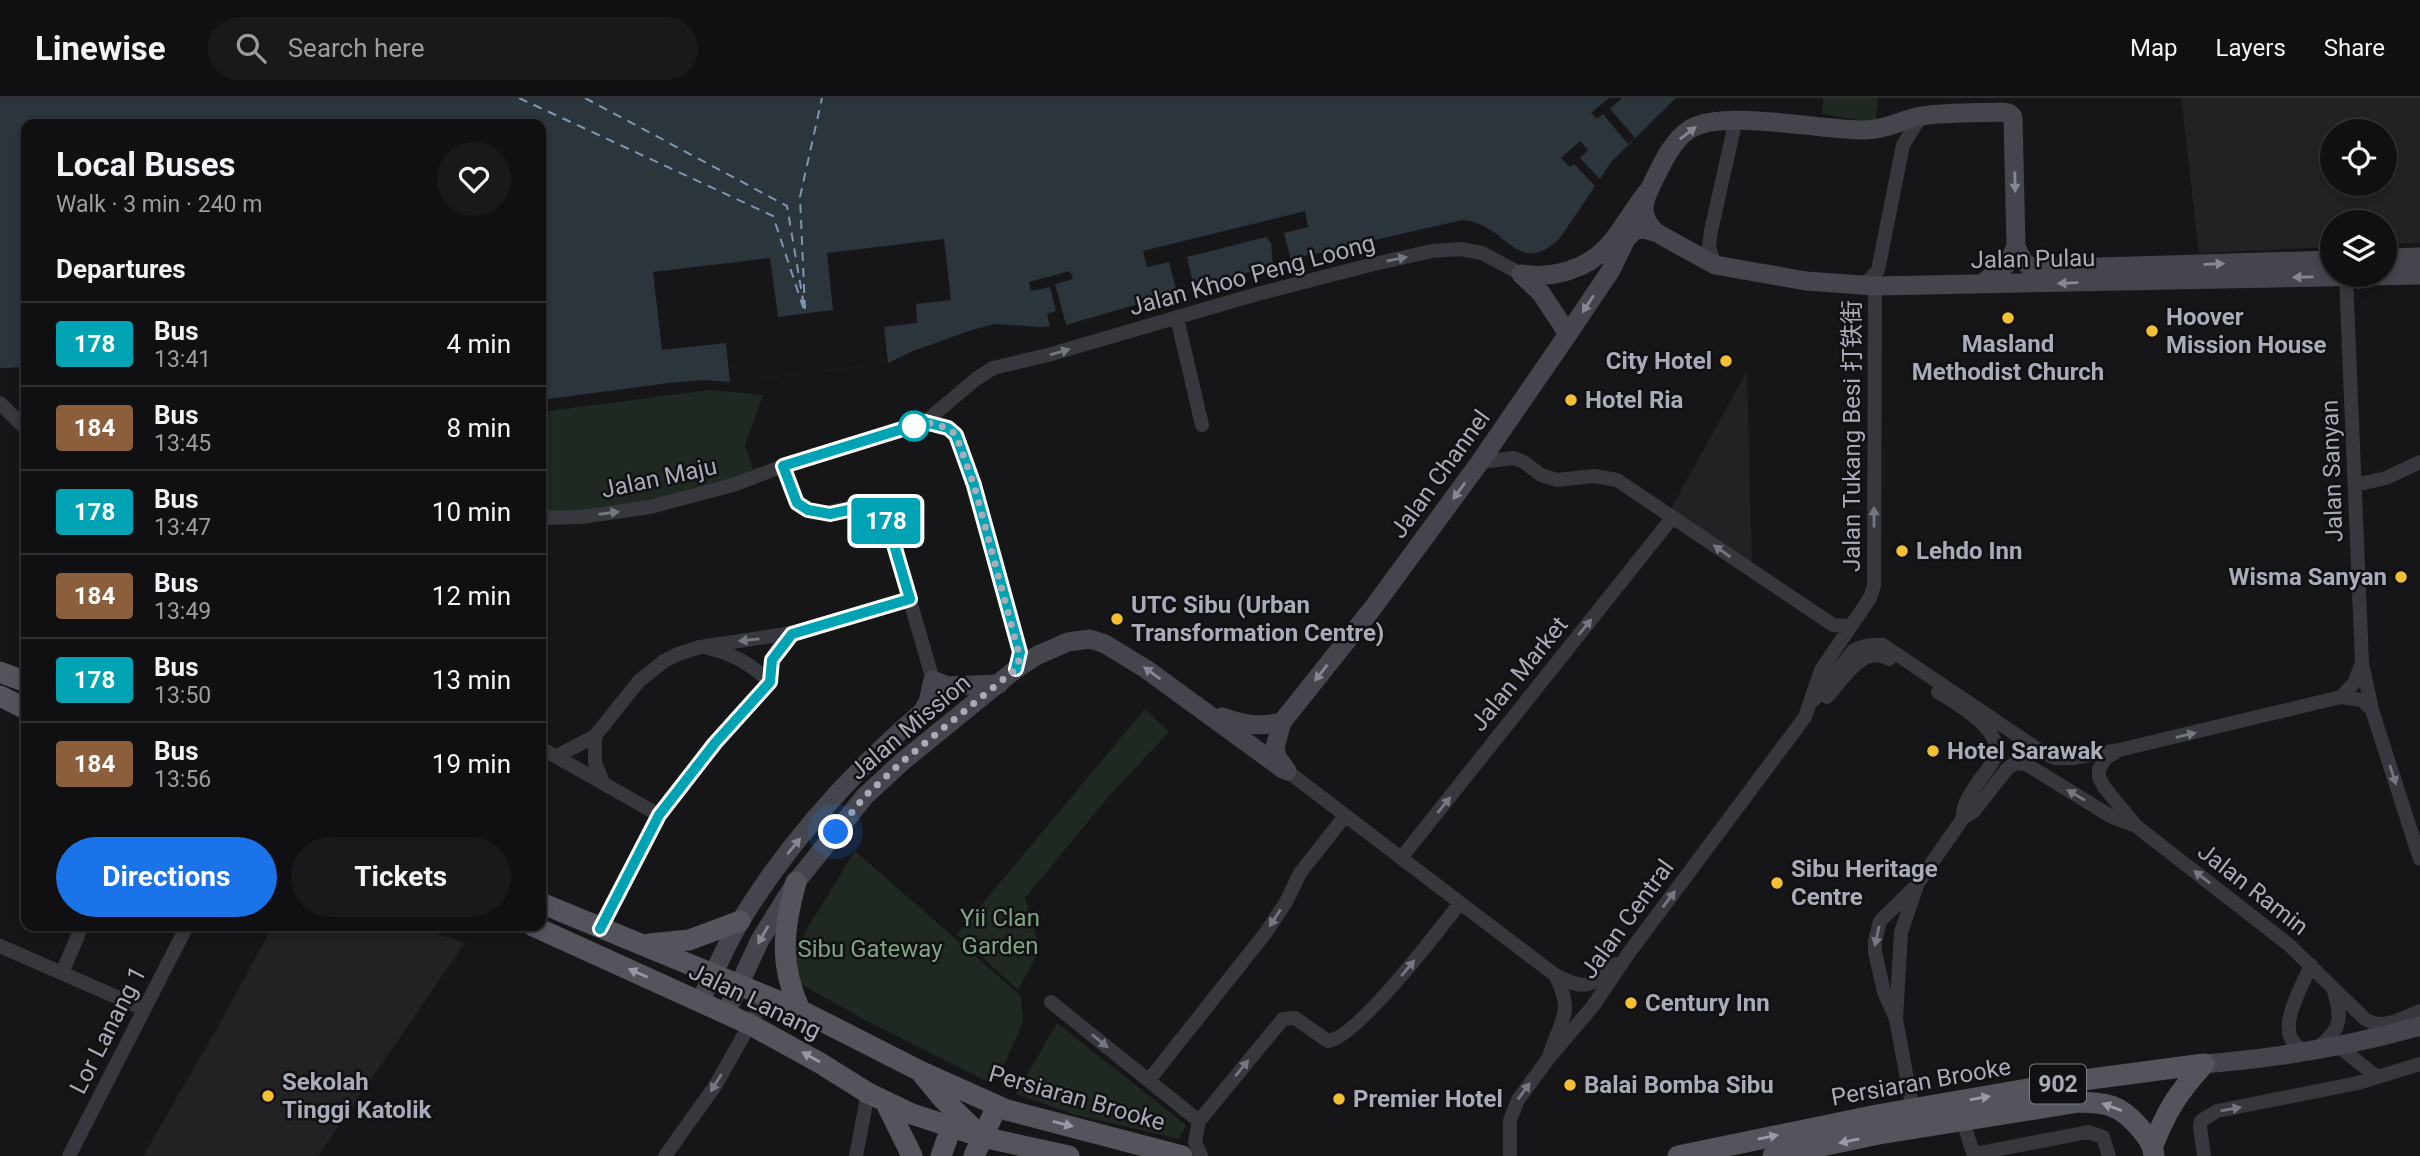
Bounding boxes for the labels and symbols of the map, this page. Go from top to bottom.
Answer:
one-way arrow [1678,126,1697,140]
one-way arrow [2009,171,2020,193]
street label: Jalan Khoo Peng Loong [1126,229,1378,321]
street label: Jalan Pulau [1970,244,2096,274]
one-way arrow [1386,253,1408,264]
one-way arrow [2203,258,2225,269]
one-way arrow [2292,272,2314,283]
one-way arrow [2057,278,2079,289]
one-way arrow [1582,294,1595,314]
street label: Jalan Tukang Besi 打铁街 [1838,300,1866,572]
place label: Hoover Mission House [2166,303,2327,359]
marker: Masland Methodist Church [2000,310,2016,326]
marker: Hoover Mission House [2144,323,2160,339]
place label: Masland Methodist Church [1912,330,2104,386]
one-way arrow [1049,346,1071,357]
place label: City Hotel [1606,347,1712,375]
marker: City Hotel [1718,353,1734,369]
place label: Hotel Ria [1585,386,1684,414]
marker: Hotel Ria [1563,392,1579,408]
street label: Jalan Sanyan [2316,399,2348,543]
street label: Jalan Channel [1384,405,1496,543]
unlabelled marker [899,411,929,441]
street label: Jalan Maju [599,452,719,504]
one-way arrow [1452,482,1466,500]
line badge: 178 [846,498,926,544]
one-way arrow [1868,506,1880,528]
one-way arrow [598,507,620,518]
place label: Lehdo Inn [1916,537,2022,565]
marker: Lehdo Inn [1894,543,1910,559]
one-way arrow [1713,544,1731,558]
place label: Wisma Sanyan [2228,563,2387,591]
marker: Wisma Sanyan [2393,569,2409,585]
place label: UTC Sibu (Urban Transformation Centre) [1131,591,1384,647]
marker: UTC Sibu (Urban Transformation Centre) [1109,611,1125,627]
street label: Jalan Market [1464,611,1574,737]
one-way arrow [1578,618,1593,636]
one-way arrow [738,634,760,645]
one-way arrow [1314,663,1329,681]
one-way arrow [1142,666,1161,680]
street label: Jalan Mission [844,668,976,786]
one-way arrow [2175,730,2197,741]
place label: Hotel Sarawak [1947,737,2104,765]
marker: Hotel Sarawak [1925,743,1941,759]
one-way arrow [2388,765,2399,786]
one-way arrow [2067,788,2086,801]
one-way arrow [1436,796,1451,814]
your location [818,814,853,849]
one-way arrow [786,837,801,854]
street label: Jalan Ramin [2192,837,2314,941]
street label: Jalan Central [1574,854,1680,984]
place label: Sibu Heritage Centre [1791,855,1938,911]
one-way arrow [2193,870,2211,885]
marker: Sibu Heritage Centre [1769,875,1785,891]
one-way arrow [1662,890,1676,908]
park label: Yii Clan Garden [960,904,1040,960]
one-way arrow [1269,908,1282,928]
one-way arrow [757,925,770,944]
one-way arrow [1872,925,1883,947]
park label: Sibu Gateway [798,935,943,963]
street label: Jalan Lanang [684,957,826,1045]
one-way arrow [1401,959,1416,977]
street label: Lor Lanang 1 [64,962,152,1098]
one-way arrow [628,967,648,979]
place label: Century Inn [1645,989,1770,1017]
marker: Century Inn [1623,995,1639,1011]
one-way arrow [1091,1033,1108,1048]
one-way arrow [801,1051,820,1063]
street label: Persiaran Brooke [1829,1052,2013,1112]
street label: Persiaran Brooke [986,1059,1168,1137]
one-way arrow [1234,1060,1249,1077]
road number: 902 [2030,1065,2086,1104]
place label: Sekolah Tinggi Katolik [282,1068,433,1124]
place label: Balai Bomba Sibu [1584,1071,1774,1099]
one-way arrow [709,1074,722,1093]
marker: Balai Bomba Sibu [1562,1077,1578,1093]
one-way arrow [1517,1082,1531,1100]
place label: Premier Hotel [1353,1085,1503,1113]
marker: Sekolah Tinggi Katolik [260,1088,276,1104]
marker: Premier Hotel [1331,1091,1347,1107]
one-way arrow [1969,1092,1991,1103]
one-way arrow [2102,1101,2123,1112]
one-way arrow [2220,1103,2242,1114]
one-way arrow [1052,1119,1074,1130]
one-way arrow [1757,1132,1779,1143]
one-way arrow [1838,1135,1860,1146]

